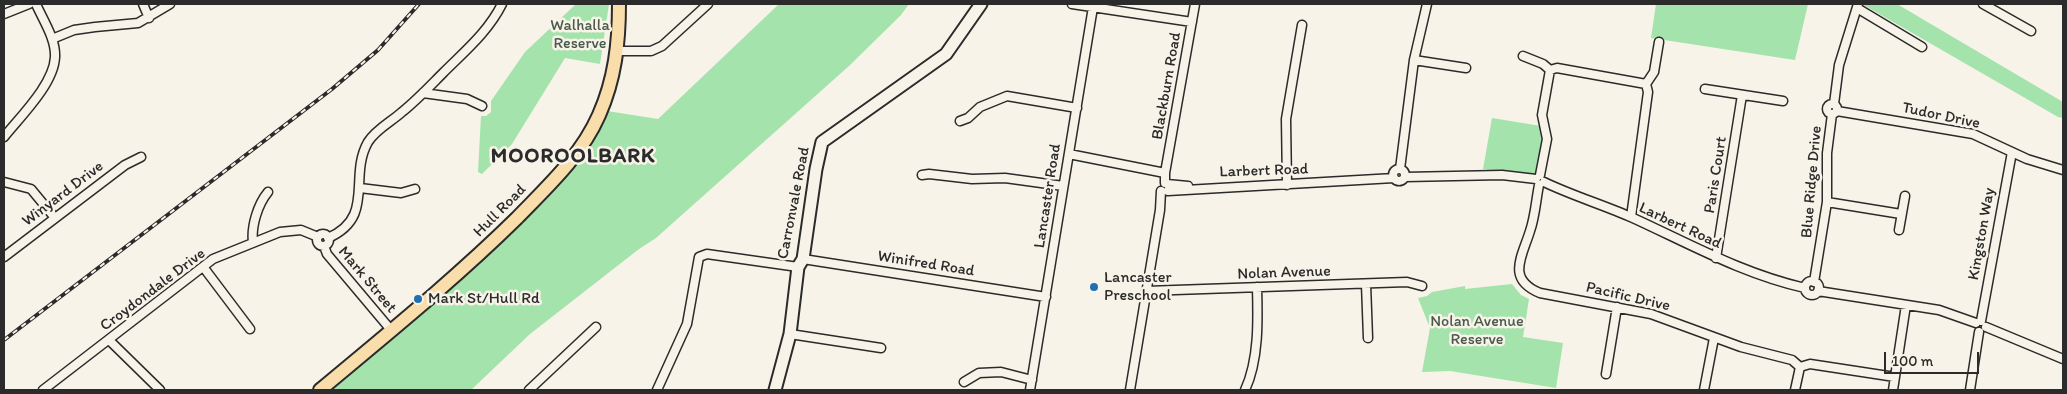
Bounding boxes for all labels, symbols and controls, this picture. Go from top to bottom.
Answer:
park label: Walhalla Reserve [550,16,610,54]
street label: Blackburn Road [1148,31,1186,141]
street label: Tudor Drive [1900,98,1982,134]
street label: Blue Ridge Drive [1798,125,1826,239]
street label: Paris Court [1700,135,1732,215]
street label: Lancaster Road [1030,142,1066,250]
district label: MOOROOLBARK [489,144,657,170]
street label: Carronvale Road [774,145,814,261]
street label: Winyard Drive [18,157,108,231]
street label: Larbert Road [1219,160,1309,182]
street label: Hull Road [470,181,530,241]
street label: Kingston Way [1964,186,2000,282]
street label: Larbert Road [1636,198,1724,254]
street label: Mark Street [334,243,400,317]
street label: Croydondale Drive [97,244,209,336]
street label: Winifred Road [876,247,976,281]
street label: Nolan Avenue [1237,262,1331,284]
place label: Lancaster Preschool [1104,268,1172,306]
street label: Pacific Drive [1584,278,1672,316]
marker: Lancaster Preschool [1088,281,1100,293]
place label: Mark St/Hull Rd [428,289,540,309]
marker: Mark St/Hull Rd [412,293,424,305]
park label: Nolan Avenue Reserve [1430,312,1524,350]
scale bar [1887,342,1982,374]
text: 100 m [1892,352,1933,370]

